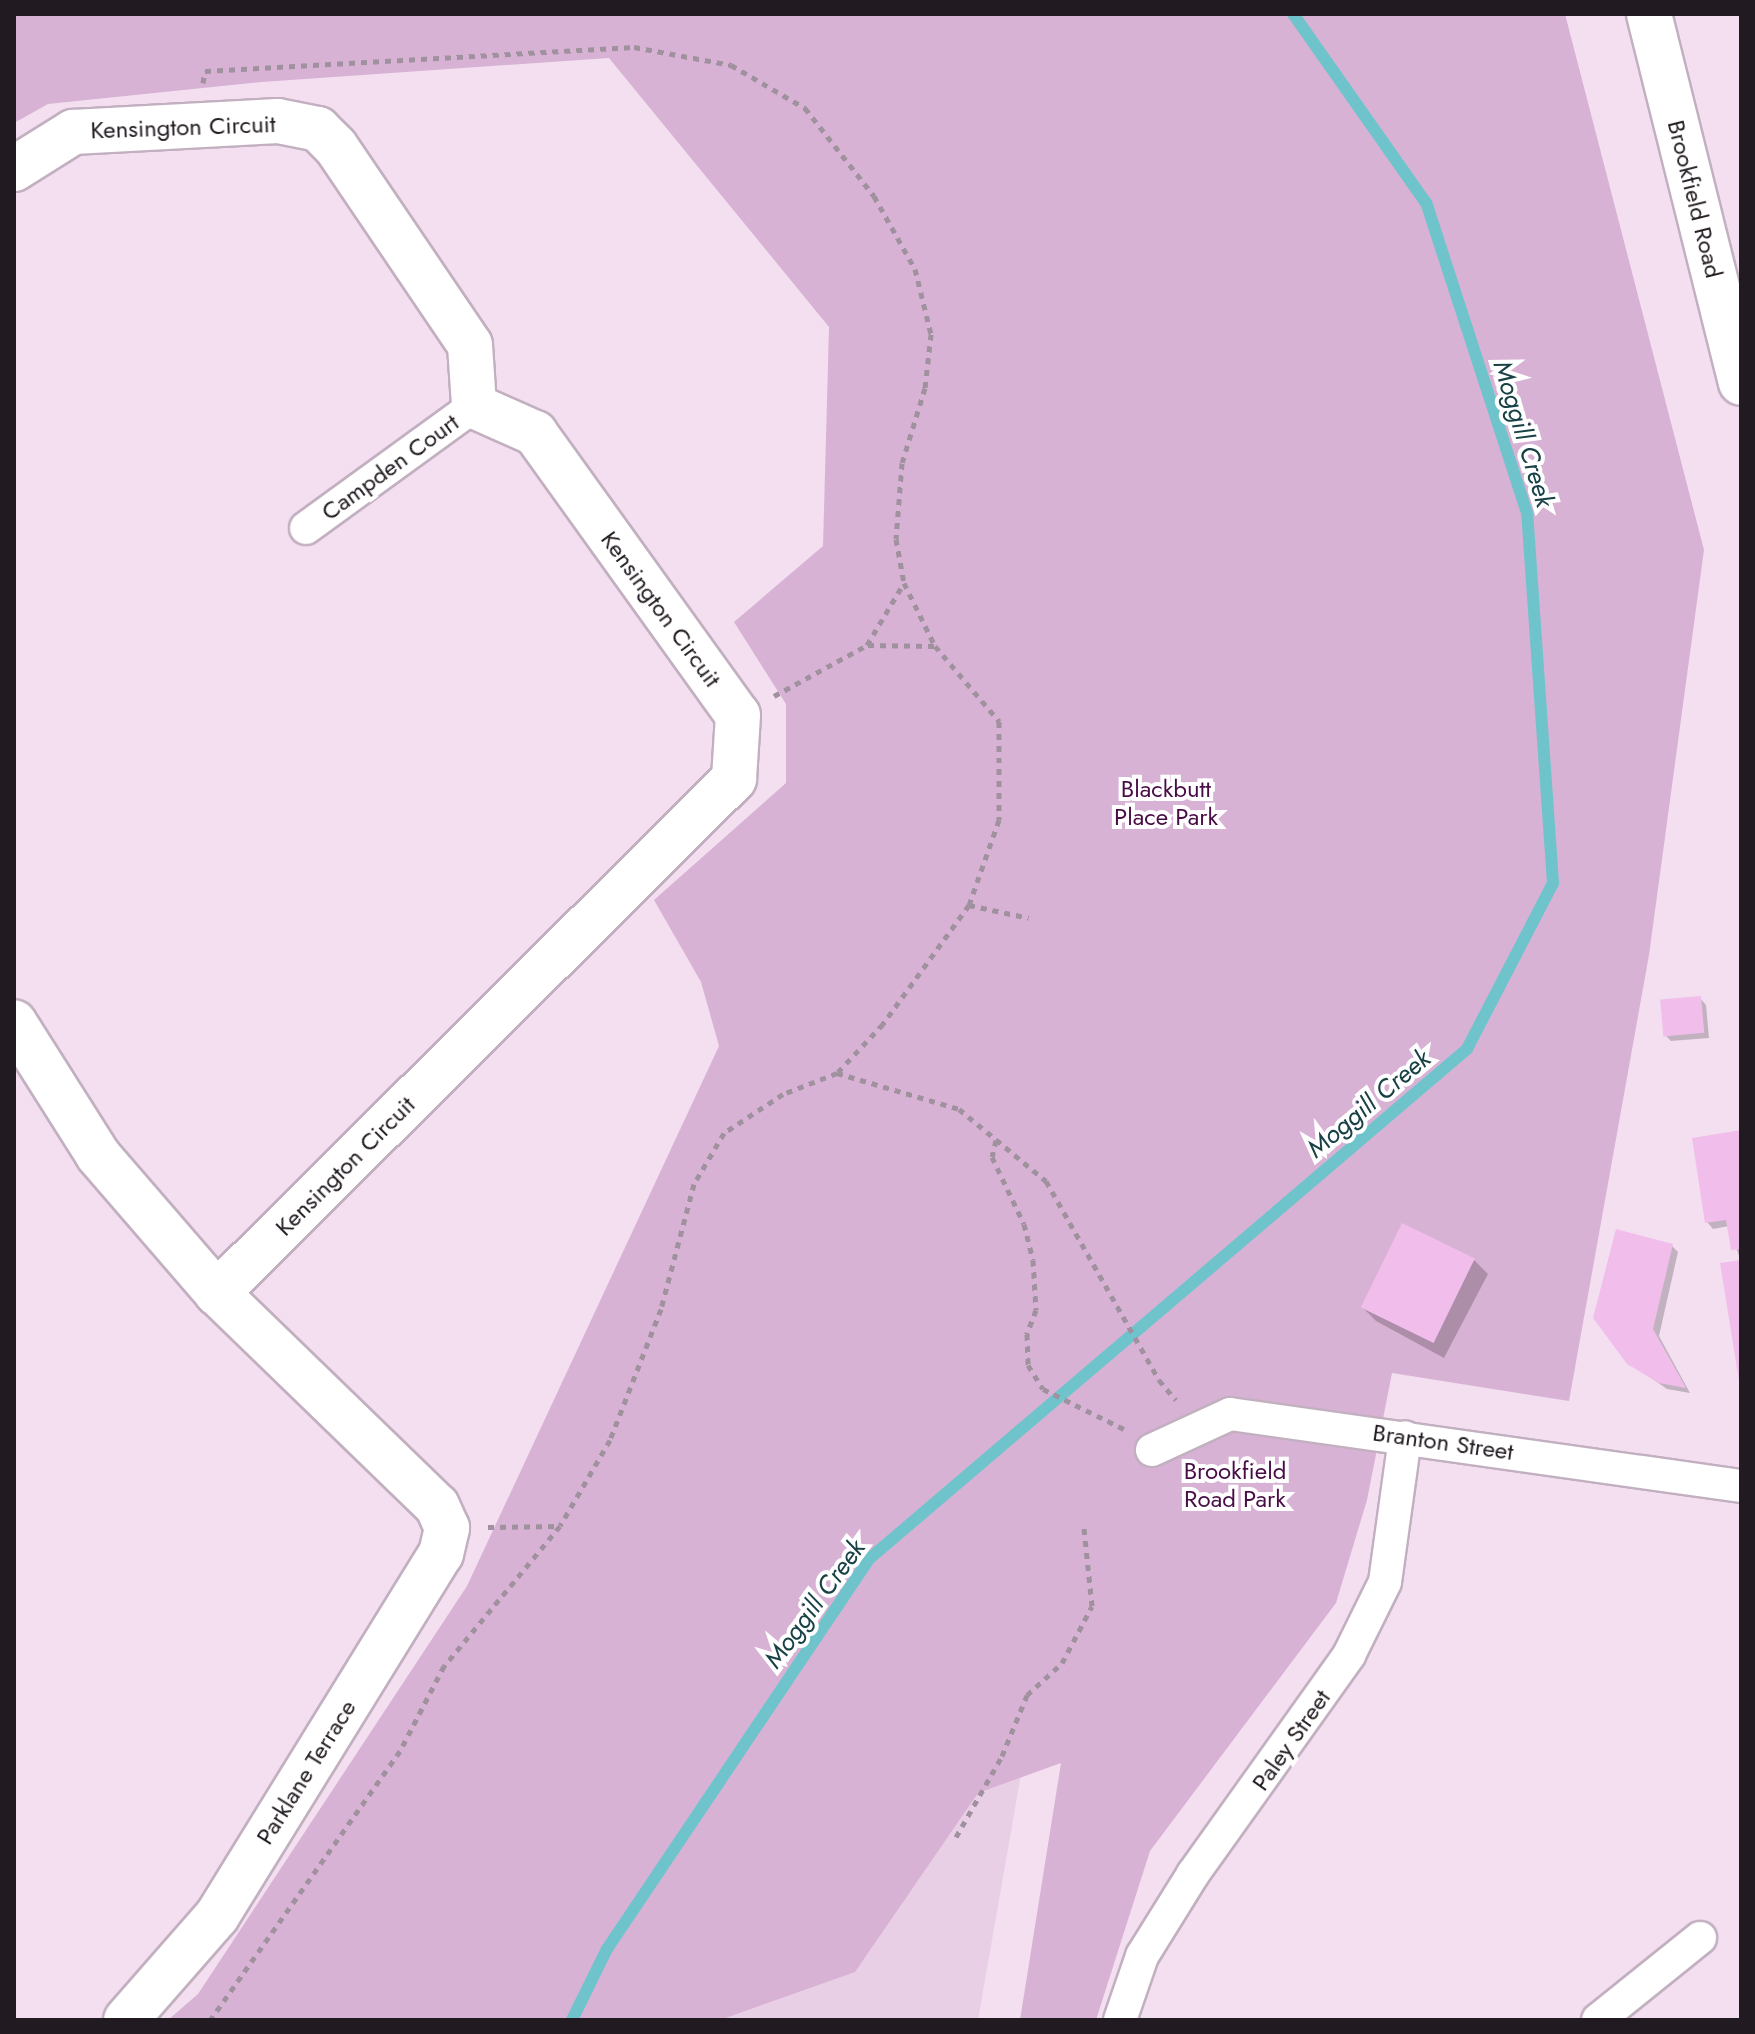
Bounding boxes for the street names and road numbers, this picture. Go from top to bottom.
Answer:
street label: Kensington Circuit [90,109,276,145]
street label: Brookfield Road [1661,117,1729,281]
street label: Campden Court [316,408,464,526]
street label: Kensington Circuit [595,526,727,692]
street label: Kensington Circuit [269,1090,421,1242]
street label: Branton Street [1371,1418,1515,1466]
street label: Paley Street [1246,1684,1336,1796]
street label: Parklane Terrace [250,1694,362,1850]

